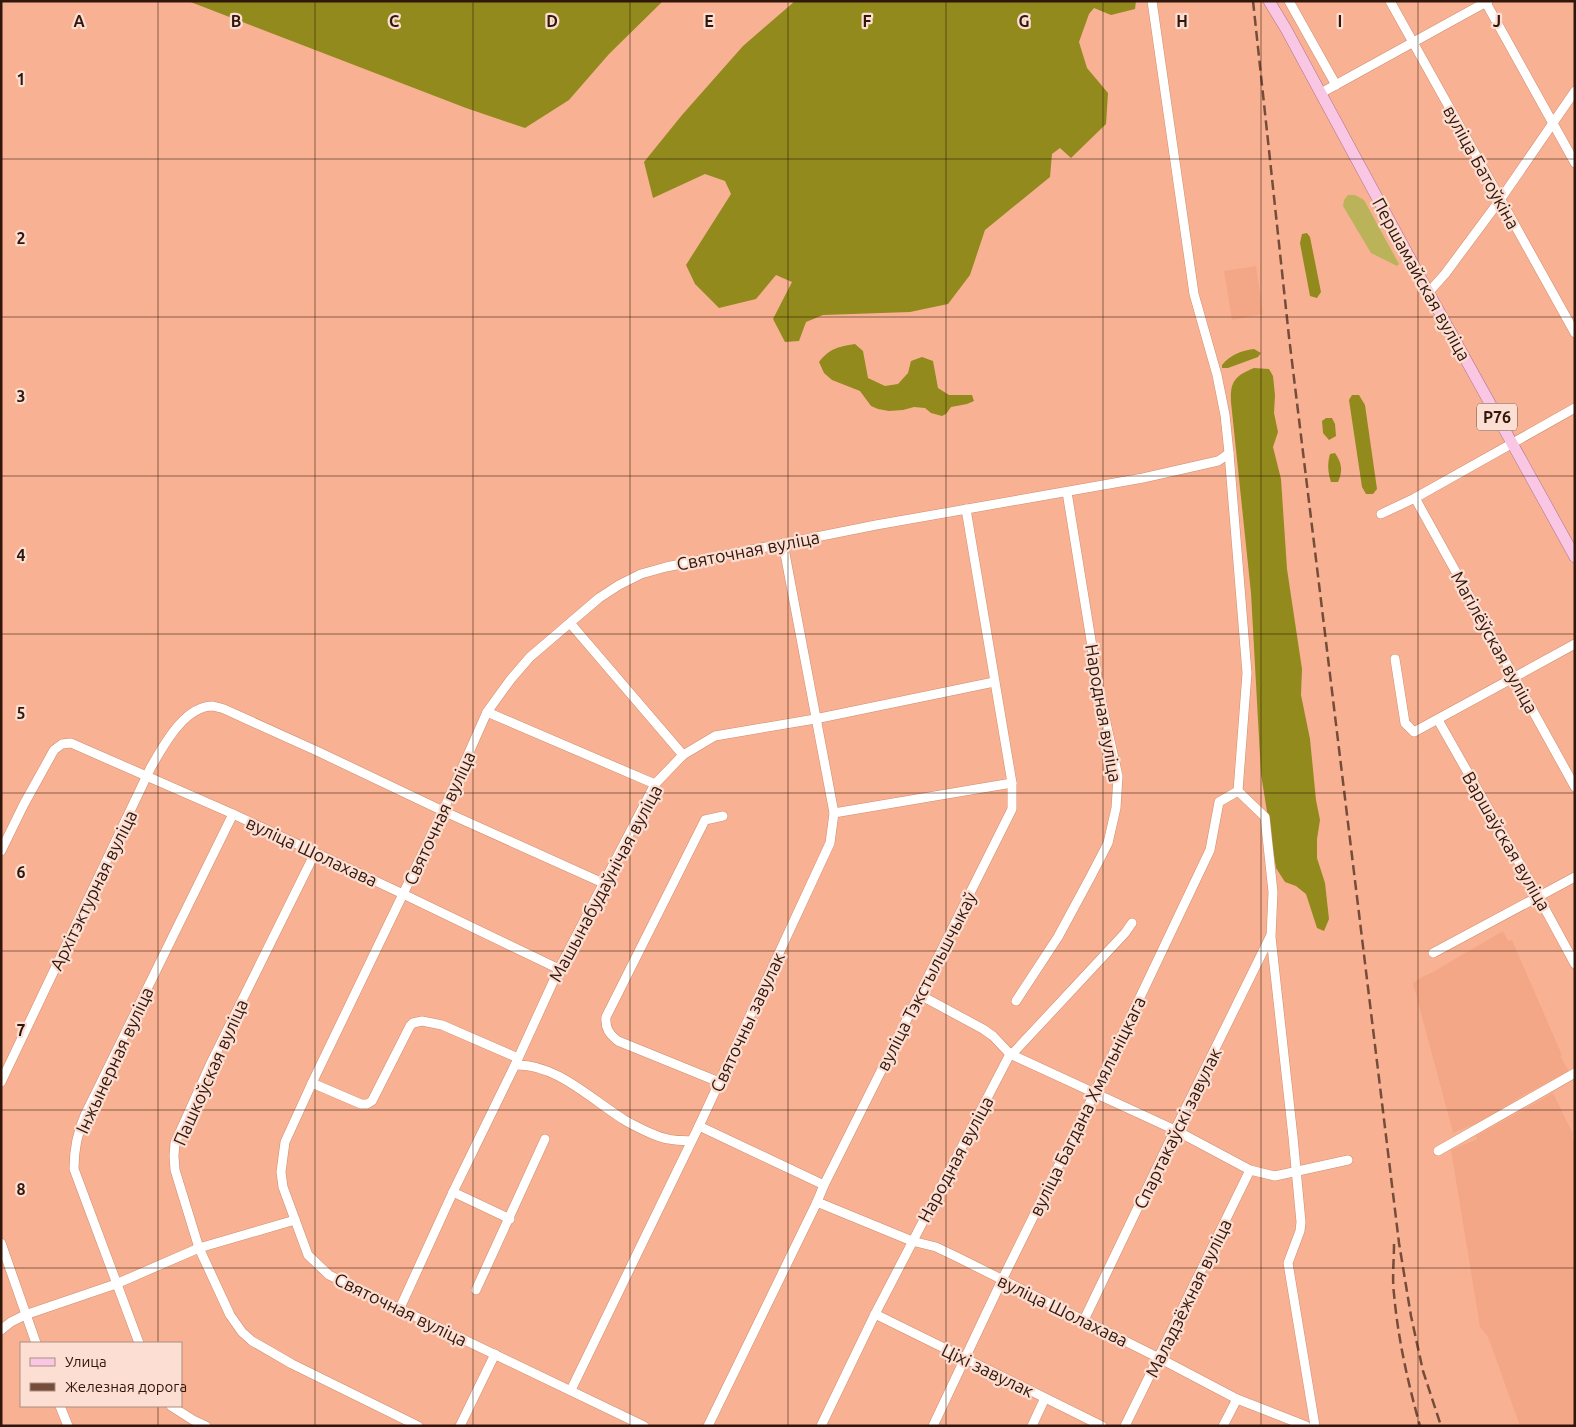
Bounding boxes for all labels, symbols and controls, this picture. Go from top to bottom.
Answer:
text: A [73,12,85,30]
text: B [231,12,241,30]
text: C [389,12,399,30]
text: D [546,12,558,30]
text: E [704,12,714,30]
text: F [863,12,872,30]
text: G [1018,12,1030,30]
text: H [1176,12,1188,30]
text: I [1338,12,1342,30]
text: J [1493,12,1501,30]
text: 1 [16,70,26,88]
street label: вуліца Батоўкіна [1440,102,1524,232]
street label: Першамайская вуліца [1369,194,1475,364]
text: 2 [16,229,26,247]
text: 3 [16,387,26,405]
road number: Р76 [1477,404,1517,431]
street label: Святочная вуліца [675,526,821,574]
text: 4 [16,546,26,564]
street label: Магілёўская вуліца [1448,568,1542,716]
street label: Народная вуліца [1082,642,1126,784]
text: 5 [16,704,26,722]
street label: Святочная вуліца [399,748,479,888]
street label: Варшаўская вуліца [1459,768,1555,914]
street label: Машынабудаўнічая вуліца [544,781,666,985]
street label: Архітэктурная вуліца [46,807,140,973]
street label: вуліца Шолахава [243,812,381,890]
text: 6 [16,863,26,881]
street label: вуліца Тэкстыльшчыкаў [872,888,980,1074]
street label: Святочны завулак [706,949,788,1095]
street label: Інжынерная вуліца [71,984,157,1136]
street label: вуліца Багдана Хмяльніцкага [1025,993,1149,1219]
street label: Пашкоўская вуліца [169,996,251,1148]
text: 7 [16,1021,26,1039]
street label: Спартакаўскі завулак [1129,1044,1225,1212]
street label: Народная вуліца [913,1093,997,1225]
text: 8 [16,1180,26,1198]
street label: Маладзёжная вуліца [1141,1216,1235,1380]
street label: Святочная вуліца [331,1268,471,1350]
street label: вуліца Шолахава [995,1270,1131,1350]
street label: Ціхі завулак [939,1339,1037,1401]
legend [20,1342,182,1407]
text: Улица [65,1353,107,1370]
text: Железная дорога [65,1378,187,1395]

